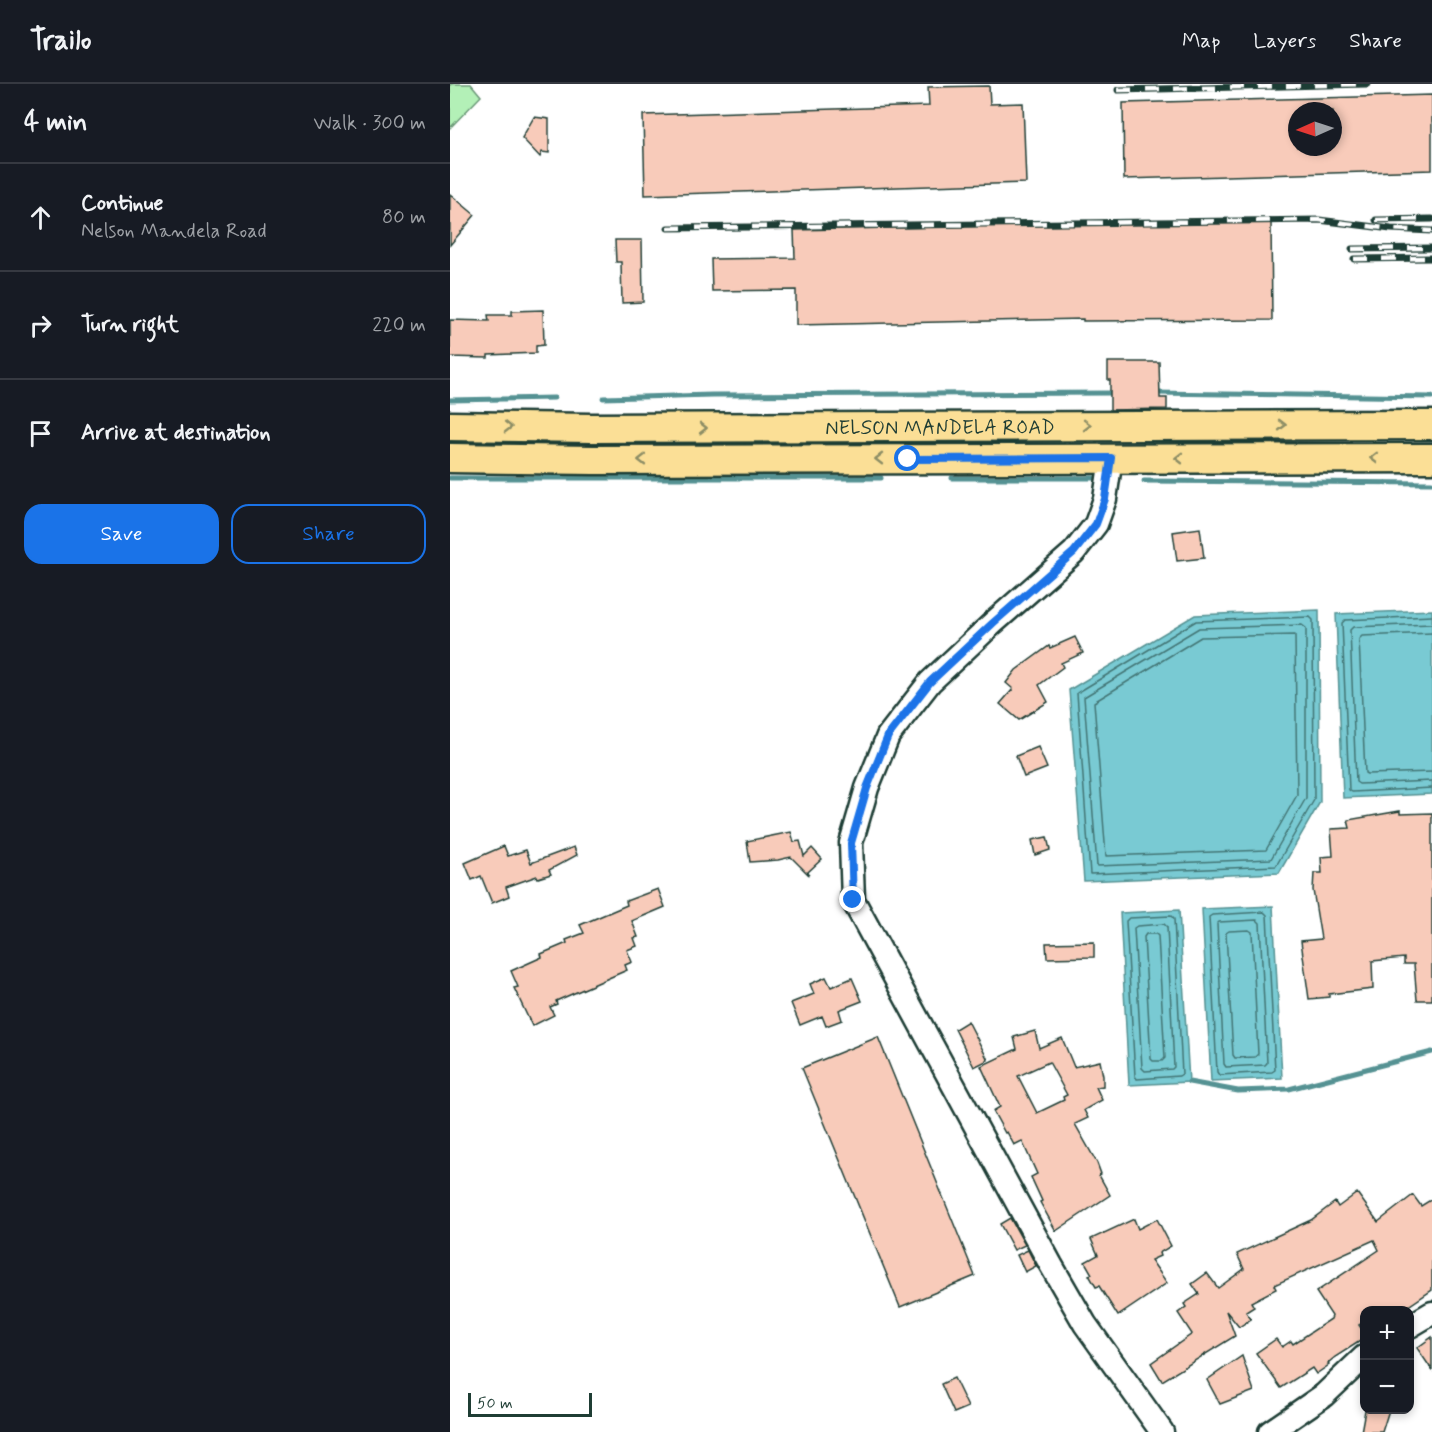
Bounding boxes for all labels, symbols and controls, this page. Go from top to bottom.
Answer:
text: Trailo [30,23,91,60]
text: Map [1182,27,1220,55]
text: Layers [1253,27,1316,55]
text: Share [1349,27,1402,55]
north arrow [1288,102,1342,156]
text: 4 min [24,106,87,140]
text: Walk · 300 m [314,110,426,137]
text: Continue [81,190,163,218]
icon: ahead [24,201,57,234]
text: 80 m [382,204,426,231]
text: Nelson Mandela Road [81,218,267,245]
icon: right [24,309,57,342]
text: Turn right [81,311,179,339]
text: 220 m [372,312,426,339]
street label: NELSON MANDELA ROAD [825,414,1055,442]
icon: arrive [24,417,57,450]
text: Arrive at destination [81,419,271,447]
one-way arrow [1083,419,1092,431]
one-way arrow [1278,419,1287,431]
one-way arrow [504,421,513,433]
one-way arrow [699,421,708,434]
route start [894,445,920,471]
one-way arrow [1174,452,1183,464]
one-way arrow [1369,452,1378,464]
one-way arrow [874,453,883,465]
one-way arrow [637,454,646,466]
button: Save [24,504,219,564]
button: Share [231,504,426,564]
route end [839,886,865,912]
map controls [1360,1306,1414,1414]
button: + [1360,1306,1414,1360]
button: − [1360,1360,1414,1414]
scale bar [468,1390,592,1418]
text: 50 m [477,1393,513,1414]

